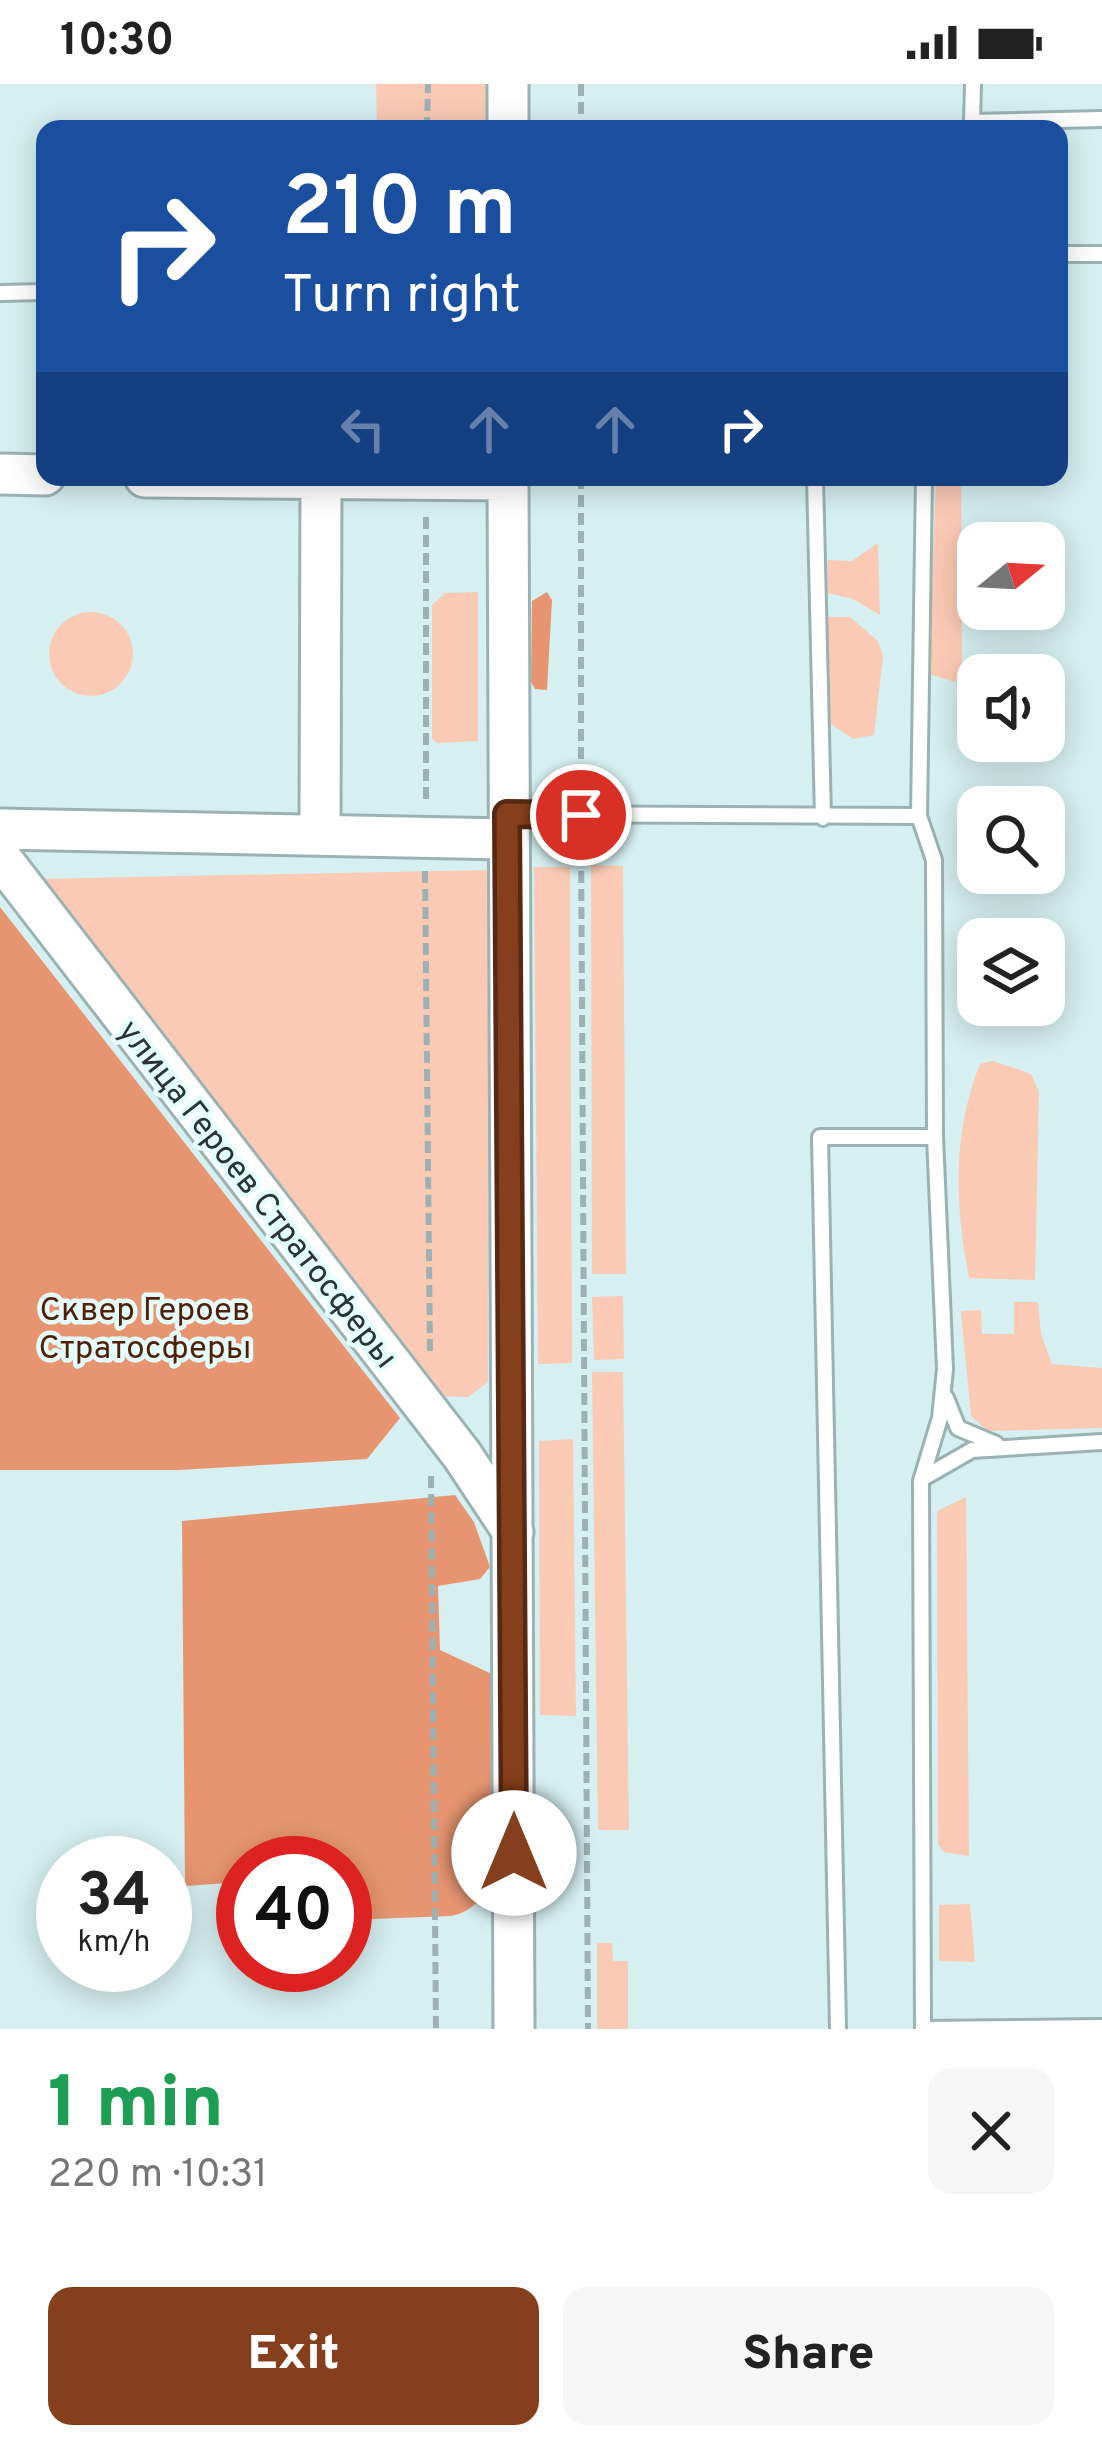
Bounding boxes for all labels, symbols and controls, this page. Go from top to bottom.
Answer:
text: 10:30 [60,14,174,71]
text: 210 m [282,159,517,265]
icon: right [84,168,240,324]
text: Turn right [282,263,521,332]
icon: left [330,396,396,462]
icon: ahead [456,396,522,462]
icon: ahead [582,396,648,462]
icon: right [708,396,774,462]
north arrow [957,522,1065,630]
map controls [957,522,1065,1026]
button: sound [957,654,1065,762]
pin [530,764,632,866]
icon: arrive [548,782,614,848]
button: search [957,786,1065,894]
button: layers [957,918,1065,1026]
street label: улица Героев Стратосферы [107,1013,405,1378]
park label: Сквер Героев Стратосферы [39,1291,251,1371]
position arrow [451,1790,577,1916]
speed limit sign: 40 [216,1836,372,1992]
text: 34 [77,1861,151,1937]
text: km/h [78,1925,150,1962]
text: 1 min [48,2061,224,2153]
button: close [928,2068,1054,2194]
text: 220 m · 10:31 [48,2152,268,2201]
button: Exit [48,2287,539,2425]
button: Share [563,2287,1054,2425]

